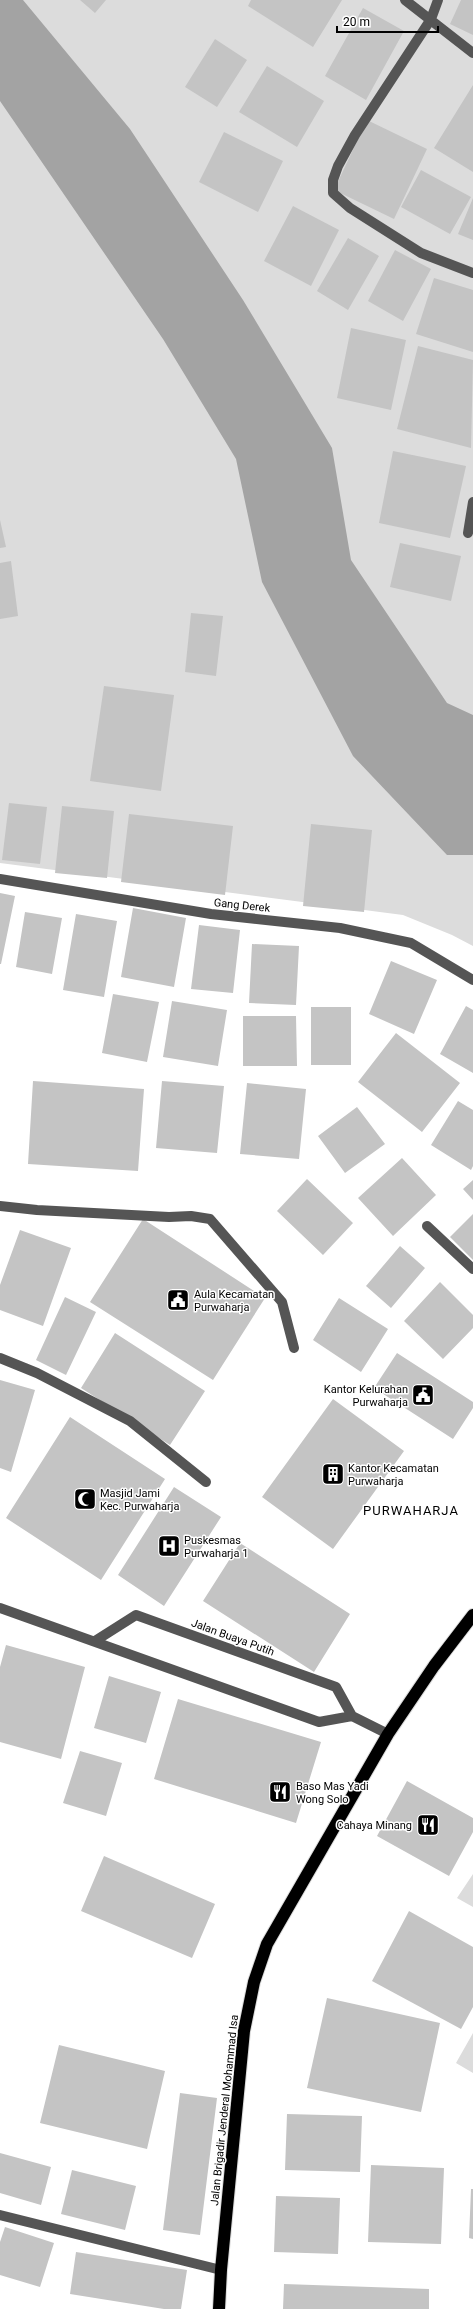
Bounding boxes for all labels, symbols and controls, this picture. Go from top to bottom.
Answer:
scale bar [337,8,438,34]
text: 20 m [343,15,370,29]
street label: Gang Derek [213,896,271,915]
public building icon: Aula Kecamatan Purwaharja [165,1287,191,1313]
place label: Aula Kecamatan Purwaharja [194,1288,274,1314]
public building icon: Kantor Kelurahan Purwaharja [410,1382,436,1408]
place label: Kantor Kelurahan Purwaharja [324,1383,408,1409]
building icon: Kantor Kecamatan Purwaharja [320,1461,346,1487]
place label: Kantor Kecamatan Purwaharja [348,1462,439,1488]
mosque icon: Masjid Jami Kec. Purwaharja [72,1486,98,1512]
place label: Masjid Jami Kec. Purwaharja [100,1487,179,1513]
district label: PURWAHARJA [363,1503,459,1518]
hospital icon: Puskesmas Purwaharja 1 [156,1533,182,1559]
place label: Puskesmas Purwaharja 1 [184,1534,248,1560]
street label: Jalan Buaya Putih [189,1616,276,1659]
restaurant icon: Baso Mas Yadi Wong Solo [267,1779,293,1805]
place label: Baso Mas Yadi Wong Solo [296,1780,369,1806]
restaurant icon: Cahaya Minang [415,1812,441,1838]
place label: Cahaya Minang [336,1819,412,1832]
street label: Jalan Brigadir Jenderal Mohammad Isa [208,2014,241,2206]

